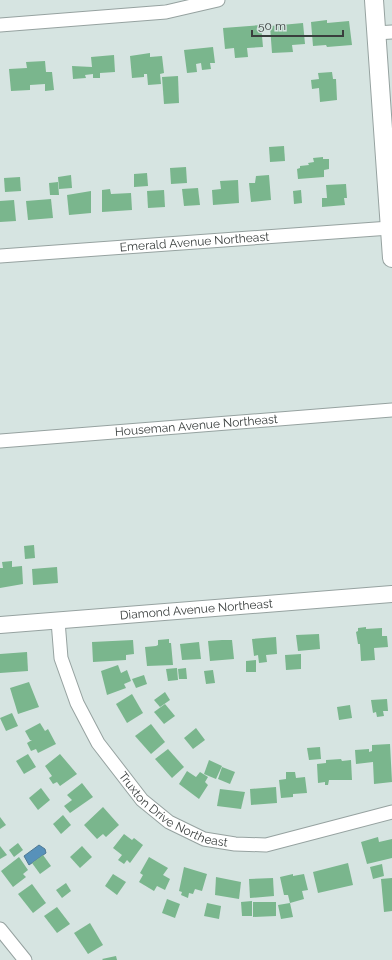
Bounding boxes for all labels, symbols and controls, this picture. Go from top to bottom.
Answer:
scale bar [252,12,343,38]
text: 50 m [258,19,286,33]
street label: Emerald Avenue Northeast [119,230,270,254]
street label: Houseman Avenue Northeast [114,412,278,439]
street label: Diamond Avenue Northeast [119,596,273,622]
street label: Truxton Drive Northeast [116,769,229,850]

